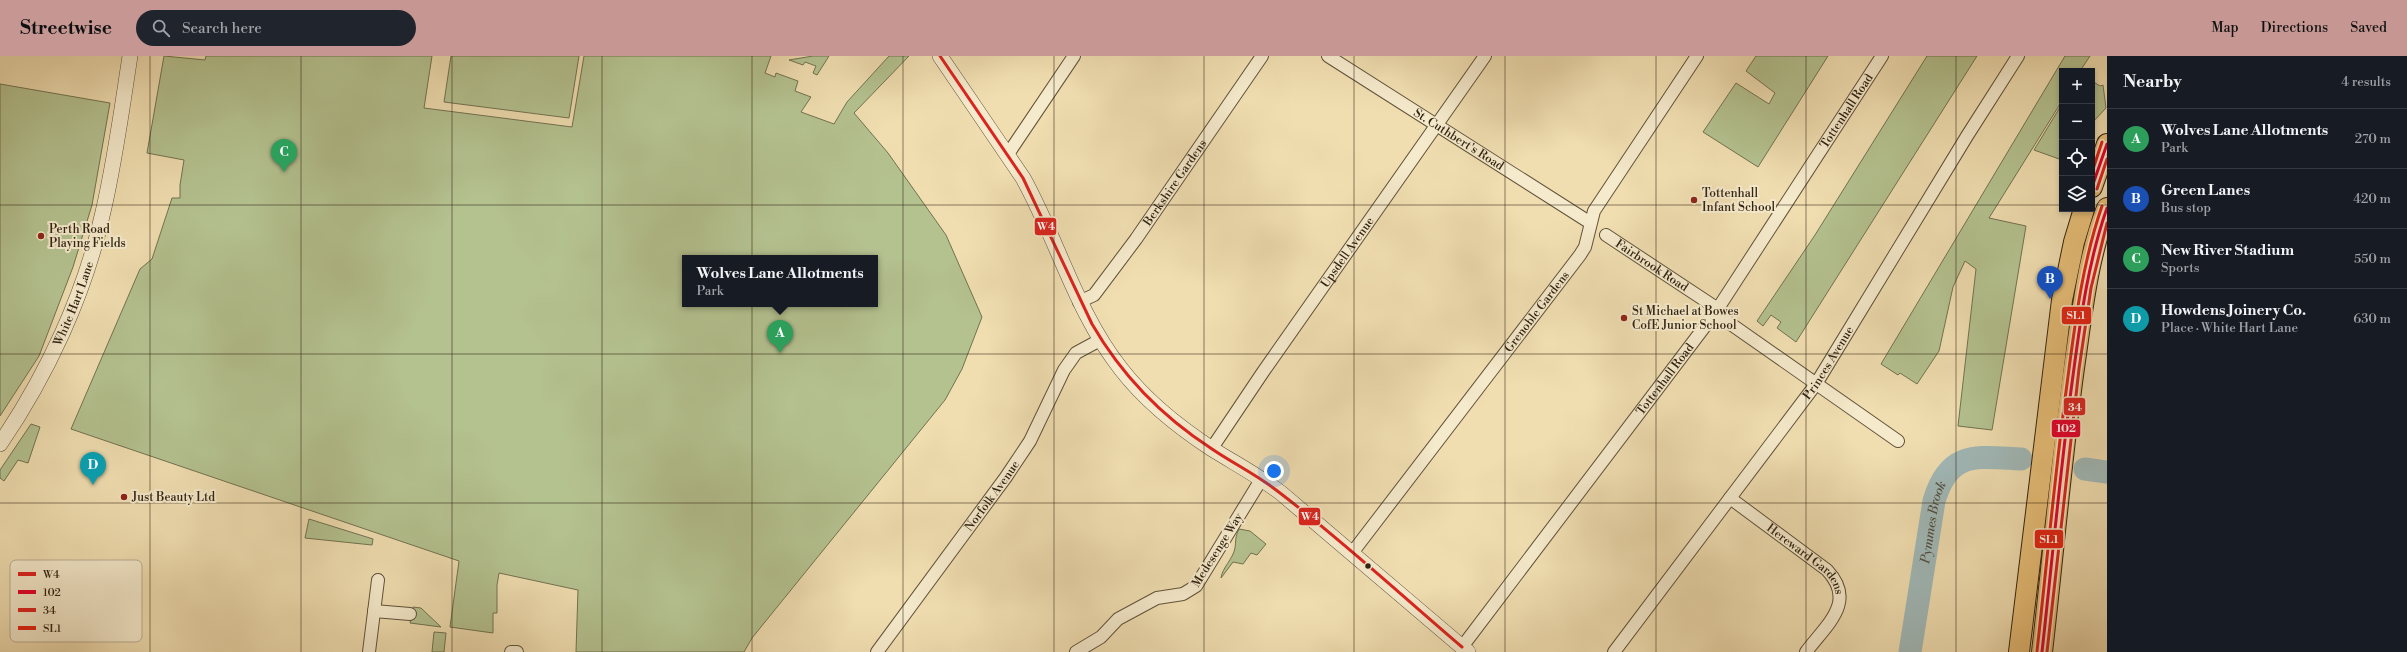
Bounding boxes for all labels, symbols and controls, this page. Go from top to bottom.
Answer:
search box [136,10,416,46]
text: Streetwise [20,16,112,40]
icon: search [150,17,172,39]
text: Search here [182,19,262,38]
text: Map [2211,19,2239,37]
text: Directions [2261,19,2328,37]
text: Saved [2350,19,2387,37]
map controls [2059,68,2095,212]
button: + [2059,68,2095,104]
street label: Tottenhall Road [1817,71,1877,151]
text: Nearby [2123,71,2182,93]
text: 4 results [2341,74,2391,90]
button: − [2059,104,2095,140]
street label: St. Cuthbert's Road [1411,105,1507,174]
text: Wolves Lane Allotments [2161,121,2328,140]
text: A [2131,131,2141,147]
text: 270 m [2355,131,2391,147]
street label: Berkshire Gardens [1140,137,1210,230]
pin: C [271,139,297,172]
button: locate [2059,140,2095,176]
text: Park [2161,140,2188,156]
button: layers [2059,176,2095,212]
text: Green Lanes [2161,181,2250,200]
place label: Tottenhall Infant School [1702,186,1775,215]
text: B [2131,191,2141,207]
text: 420 m [2353,191,2391,207]
marker: Tottenhall Infant School [1689,195,1699,205]
text: Bus stop [2161,200,2211,216]
street label: Upsdell Avenue [1318,214,1378,291]
line badge: W4 [1034,217,1057,236]
text: W4 [1036,220,1055,234]
place label: Perth Road Playing Fields [49,222,126,251]
marker: Perth Road Playing Fields [36,231,46,241]
street label: Fairbrook Road [1612,236,1691,295]
text: New River Stadium [2161,241,2294,260]
text: C [2131,251,2141,267]
text: 550 m [2354,251,2391,267]
popup [682,255,878,307]
street label: White Hart Lane [50,259,97,349]
text: Sports [2161,260,2200,276]
text: Wolves Lane Allotments [696,264,864,283]
pin: B [2037,266,2063,299]
street label: Grenoble Gardens [1501,268,1573,355]
text: Park [696,283,723,299]
text: Howdens Joinery Co. [2161,301,2306,320]
place label: St Michael at Bowes CofE Junior School [1632,304,1739,333]
line badge: SL1 [2061,306,2092,325]
text: SL1 [2066,309,2086,323]
text: D [2131,311,2141,327]
text: 630 m [2353,311,2391,327]
marker: St Michael at Bowes CofE Junior School [1619,313,1629,323]
pin: A [767,320,793,353]
text: Place · White Hart Lane [2161,320,2298,336]
street label: Princes Avenue [1800,324,1857,403]
street label: Tottenhall Road [1633,340,1697,418]
line badge: 34 [2063,397,2086,416]
text: 34 [2068,401,2082,415]
line badge: 102 [2051,419,2081,438]
text: 102 [2056,422,2076,436]
pin: D [80,452,106,485]
street label: Norfolk Avenue [962,458,1023,534]
your location [1264,461,1284,481]
water label: Pymmes Brook [1917,478,1950,566]
place label: Just Beauty Ltd [131,490,215,505]
marker: Just Beauty Ltd [119,492,129,502]
line badge: W4 [1298,507,1321,526]
street label: Medesenge Way [1189,510,1246,590]
text: W4 [1300,510,1319,524]
street label: Hereward Gardens [1763,521,1847,596]
line badge: SL1 [2034,529,2064,549]
text: SL1 [2039,533,2059,547]
legend [10,560,142,642]
unlabelled marker [1363,561,1373,571]
text: W4 [42,568,60,582]
text: 102 [43,586,61,600]
text: 34 [43,604,56,618]
text: SL1 [43,622,62,636]

